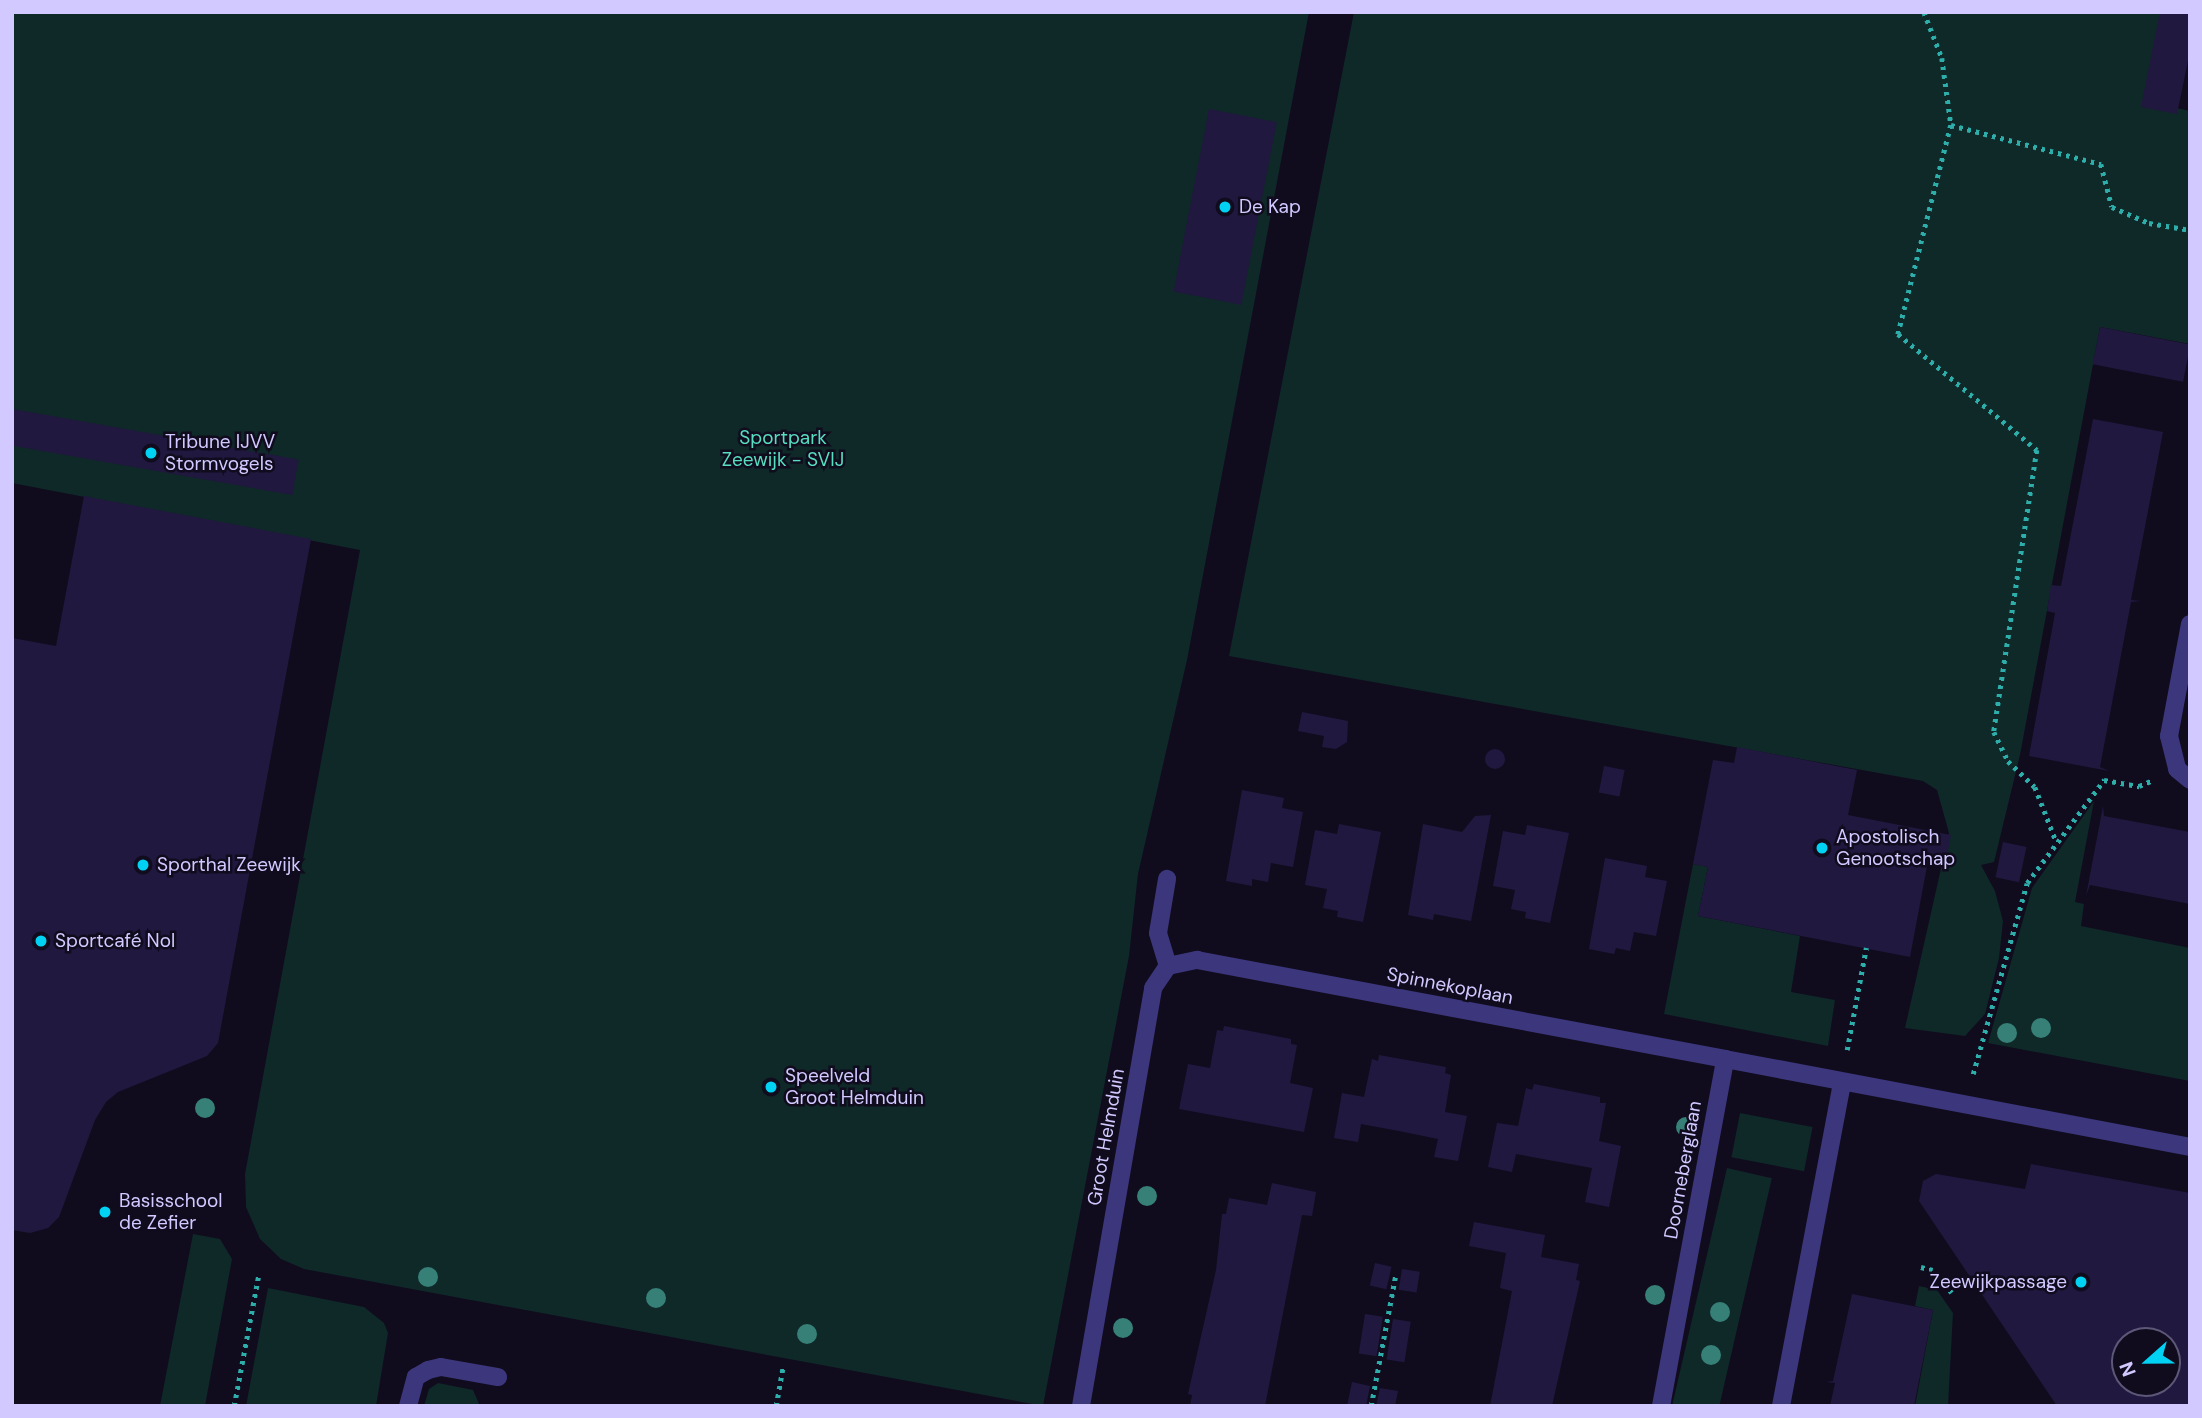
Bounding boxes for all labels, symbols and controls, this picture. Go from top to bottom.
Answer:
place label: De Kap [1239,196,1301,218]
marker: De Kap [1217,199,1233,215]
park label: Sportpark Zeewijk - SVIJ [722,427,844,471]
place label: Tribune IJVV Stormvogels [165,431,275,475]
marker: Tribune IJVV Stormvogels [143,445,159,461]
place label: Apostolisch Genootschap [1836,826,1955,870]
marker: Apostolisch Genootschap [1814,840,1830,856]
place label: Sporthal Zeewijk [157,854,301,876]
marker: Sporthal Zeewijk [135,857,151,873]
place label: Sportcafé Nol [55,930,175,952]
marker: Sportcafé Nol [33,933,49,949]
street label: Spinnekoplaan [1385,963,1515,1009]
place label: Speelveld Groot Helmduin [785,1065,924,1109]
street label: Groot Helmduin [1083,1067,1129,1207]
marker: Speelveld Groot Helmduin [763,1079,779,1095]
street label: Doorneberglaan [1660,1099,1706,1241]
place label: Basisschool de Zefier [119,1190,223,1234]
marker: Basisschool de Zefier [97,1204,113,1220]
place label: Zeewijkpassage [1930,1271,2067,1293]
marker: Zeewijkpassage [2073,1274,2089,1290]
north arrow [2111,1327,2181,1397]
text: N [2114,1358,2142,1380]

